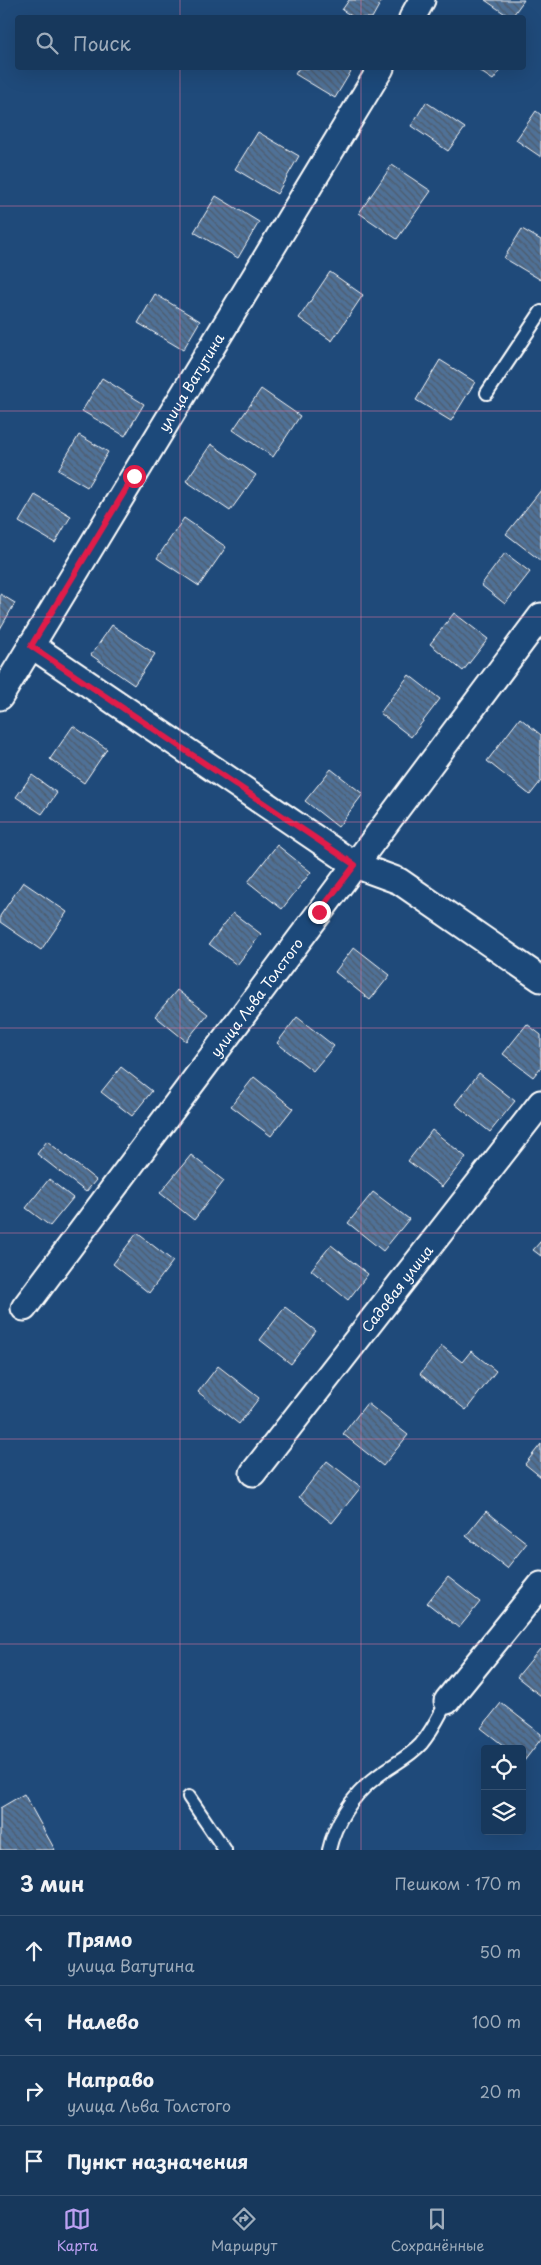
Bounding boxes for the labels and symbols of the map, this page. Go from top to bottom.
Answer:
street label: улица Ватутина [153,329,229,435]
route start [123,465,146,488]
route end [308,901,331,924]
street label: улица Льва Толстого [205,933,308,1061]
street label: Садовая улица [356,1240,438,1336]

